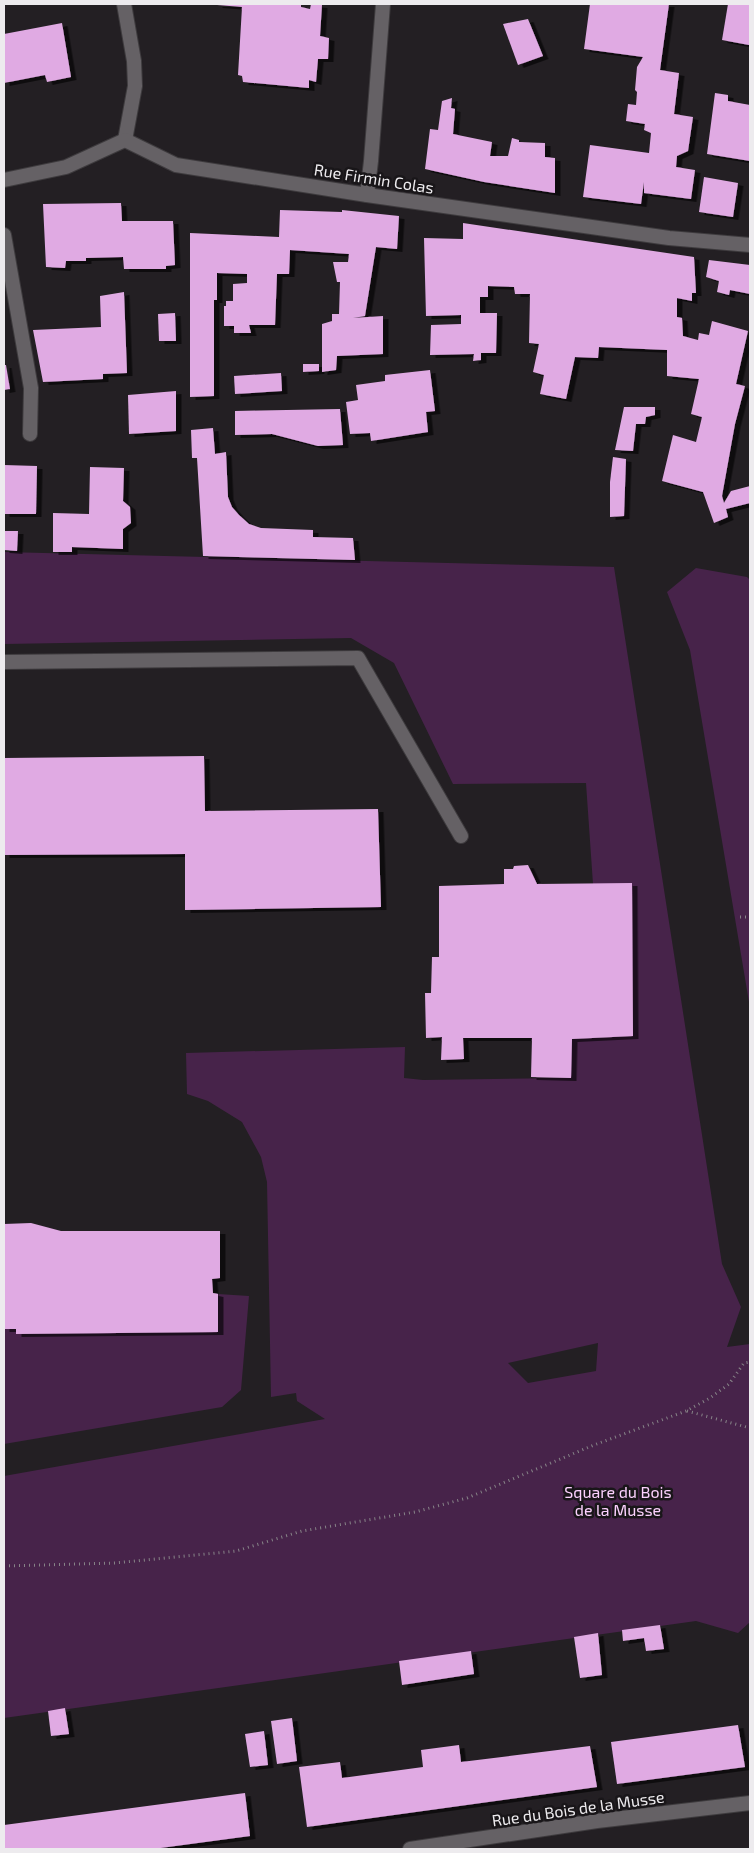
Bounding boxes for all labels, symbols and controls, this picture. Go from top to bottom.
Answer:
street label: Rue Firmin Colas [313,159,435,197]
park label: Square du Bois de la Musse [564,1482,672,1519]
street label: Rue du Bois de la Musse [490,1786,666,1830]

